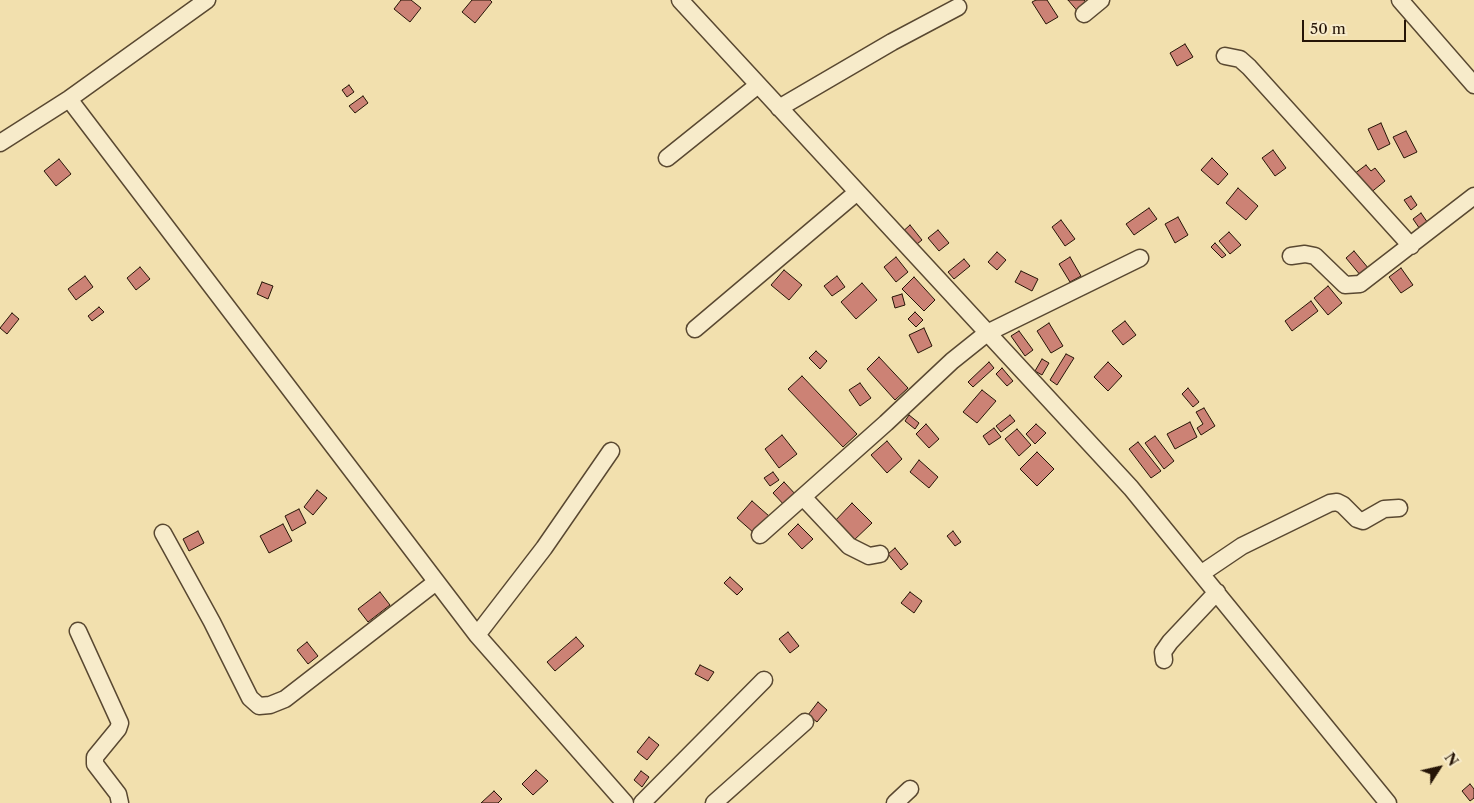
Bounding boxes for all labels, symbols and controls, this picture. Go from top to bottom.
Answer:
scale bar [1304,10,1408,42]
text: 50 m [1310,19,1346,38]
north arrow [1414,743,1464,793]
text: N [1440,749,1462,770]

